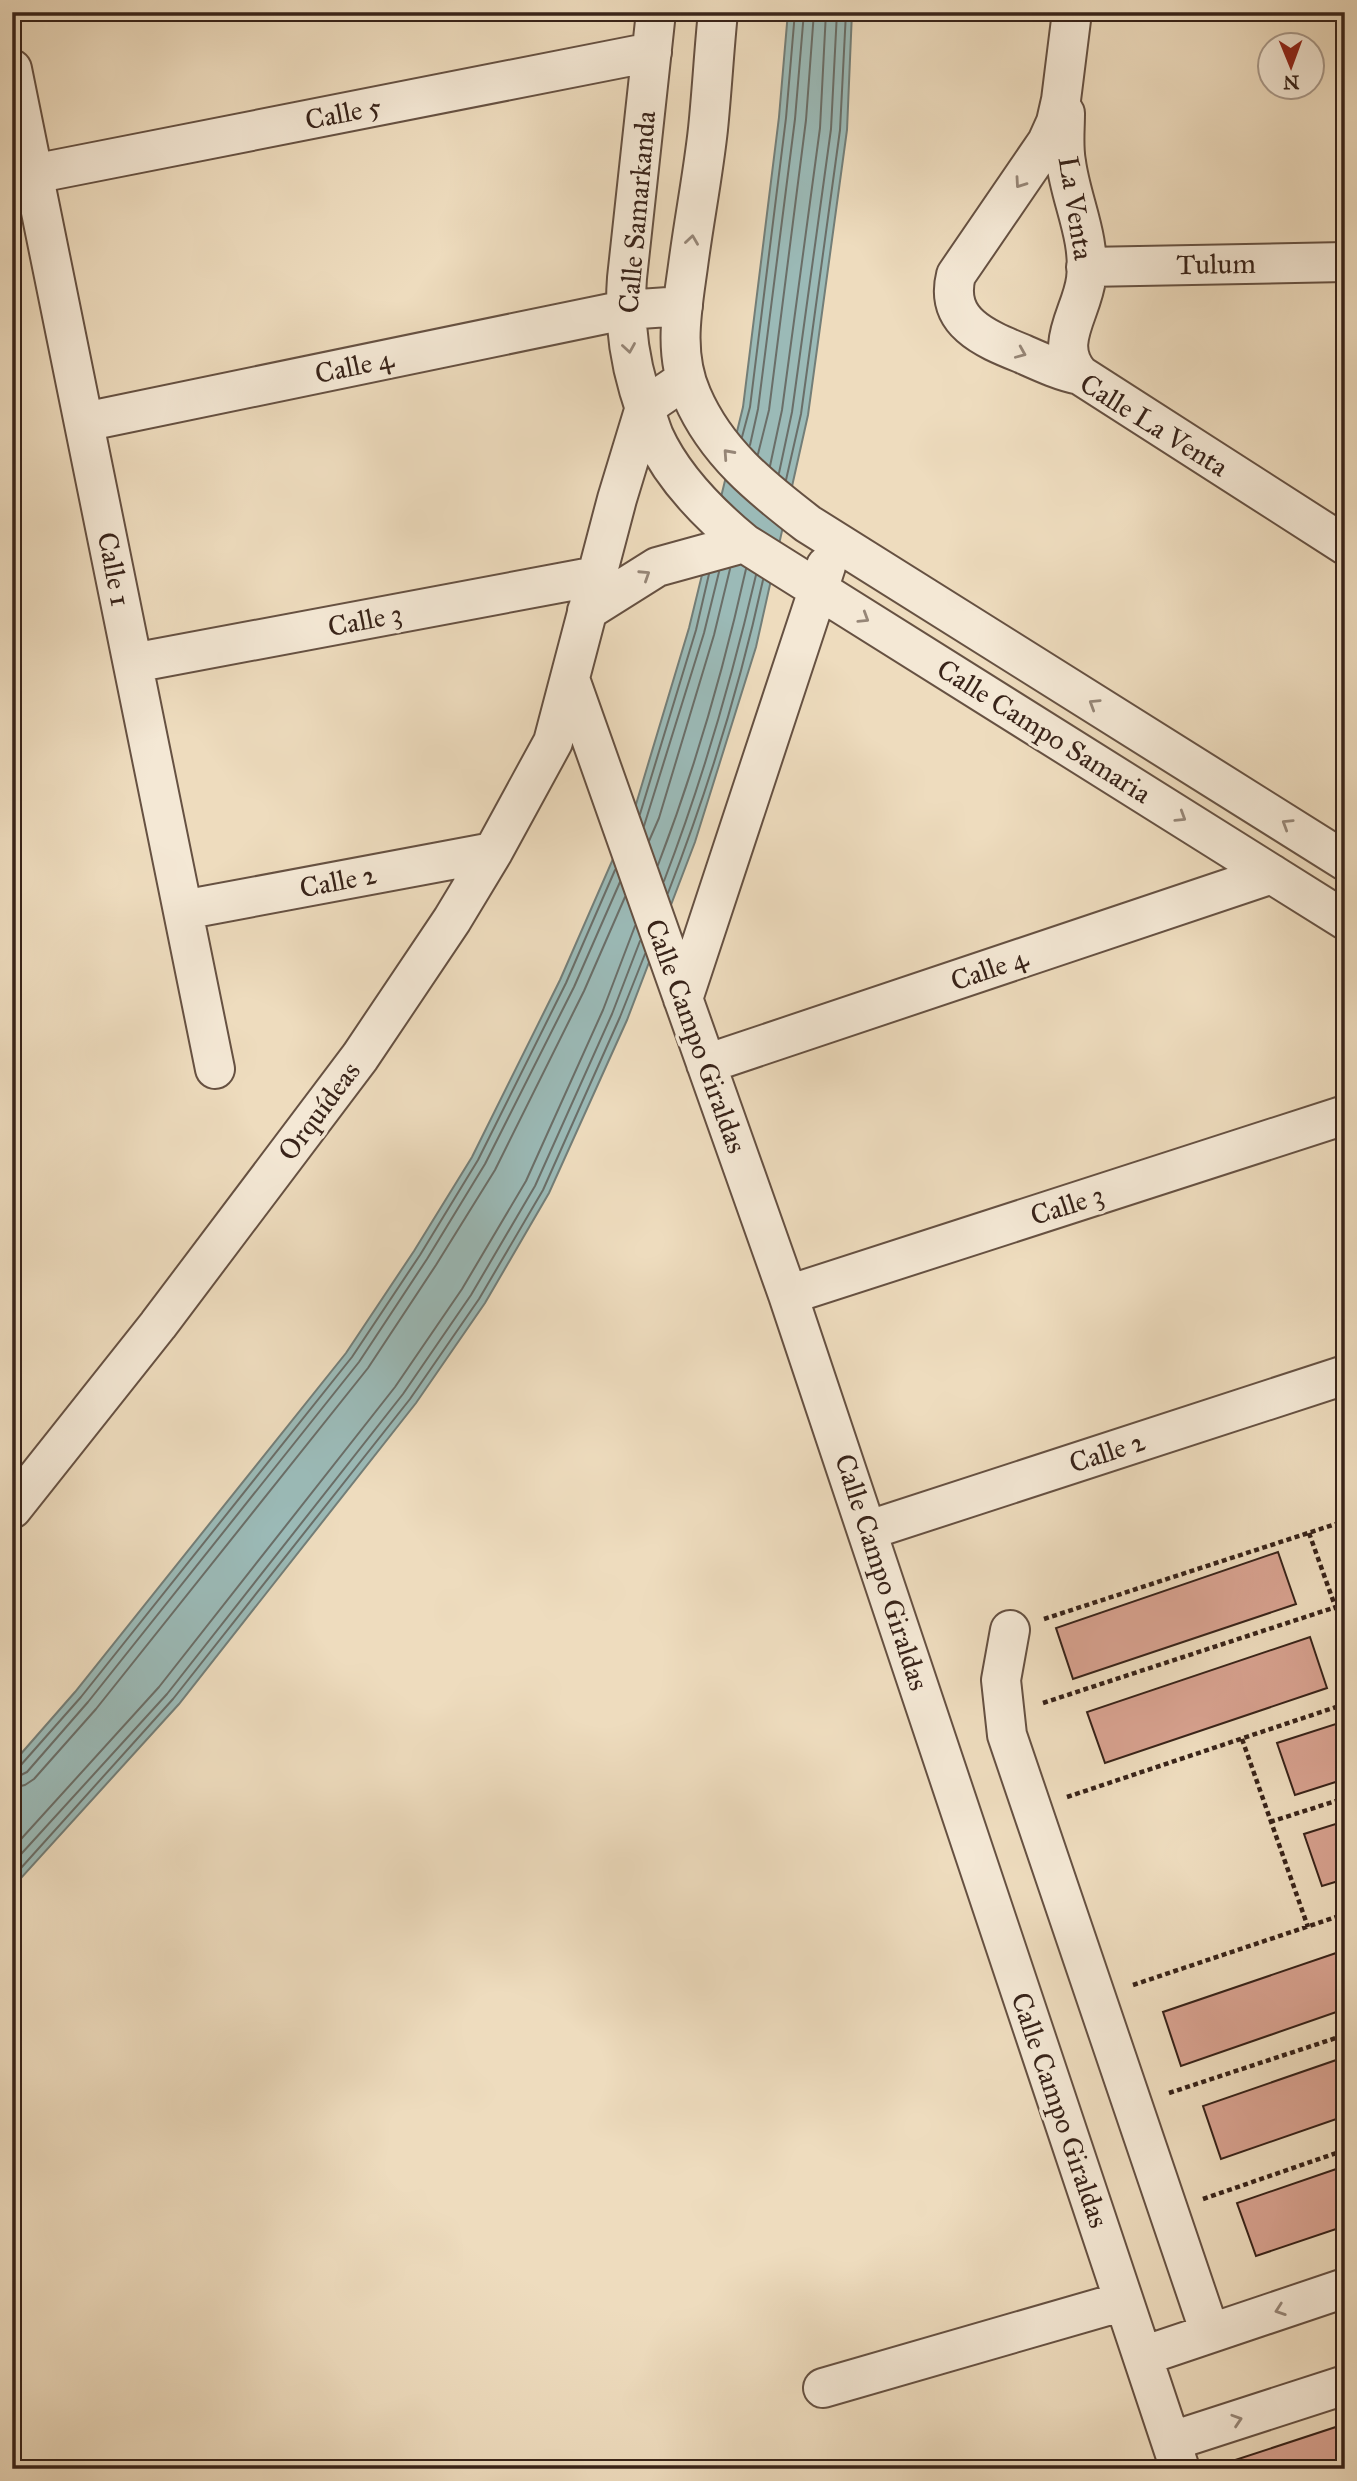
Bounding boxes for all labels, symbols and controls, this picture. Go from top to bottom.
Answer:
north arrow [1256,32,1326,102]
text: N [1283,71,1300,94]
street label: Calle 5 [302,89,384,137]
street label: Calle Samarkanda [611,109,663,315]
street label: La Venta [1051,154,1101,262]
one-way arrow [1016,175,1028,188]
one-way arrow [684,234,699,246]
street label: Tulum [1176,246,1256,282]
street label: Calle 4 [312,340,398,391]
one-way arrow [622,342,637,354]
one-way arrow [1014,345,1026,359]
street label: Calle La Venta [1073,366,1235,484]
one-way arrow [724,449,736,462]
street label: Calle 1 [90,529,138,609]
one-way arrow [637,570,650,583]
street label: Calle 3 [325,596,405,644]
one-way arrow [856,610,869,623]
street label: Calle Campo Samaria [931,651,1158,811]
one-way arrow [1089,699,1102,712]
one-way arrow [1174,809,1187,822]
one-way arrow [1282,820,1295,833]
street label: Calle 2 [297,856,380,906]
street label: Calle Campo Giraldas [637,914,755,1158]
street label: Calle 4 [946,939,1033,998]
street label: Orquídeas [270,1054,368,1168]
street label: Calle 3 [1026,1177,1108,1233]
street label: Calle 2 [1065,1423,1149,1481]
street label: Calle Campo Giraldas [827,1449,937,1695]
street label: Calle Campo Giraldas [1003,1988,1117,2232]
one-way arrow [1274,2302,1287,2316]
one-way arrow [1230,2414,1242,2428]

